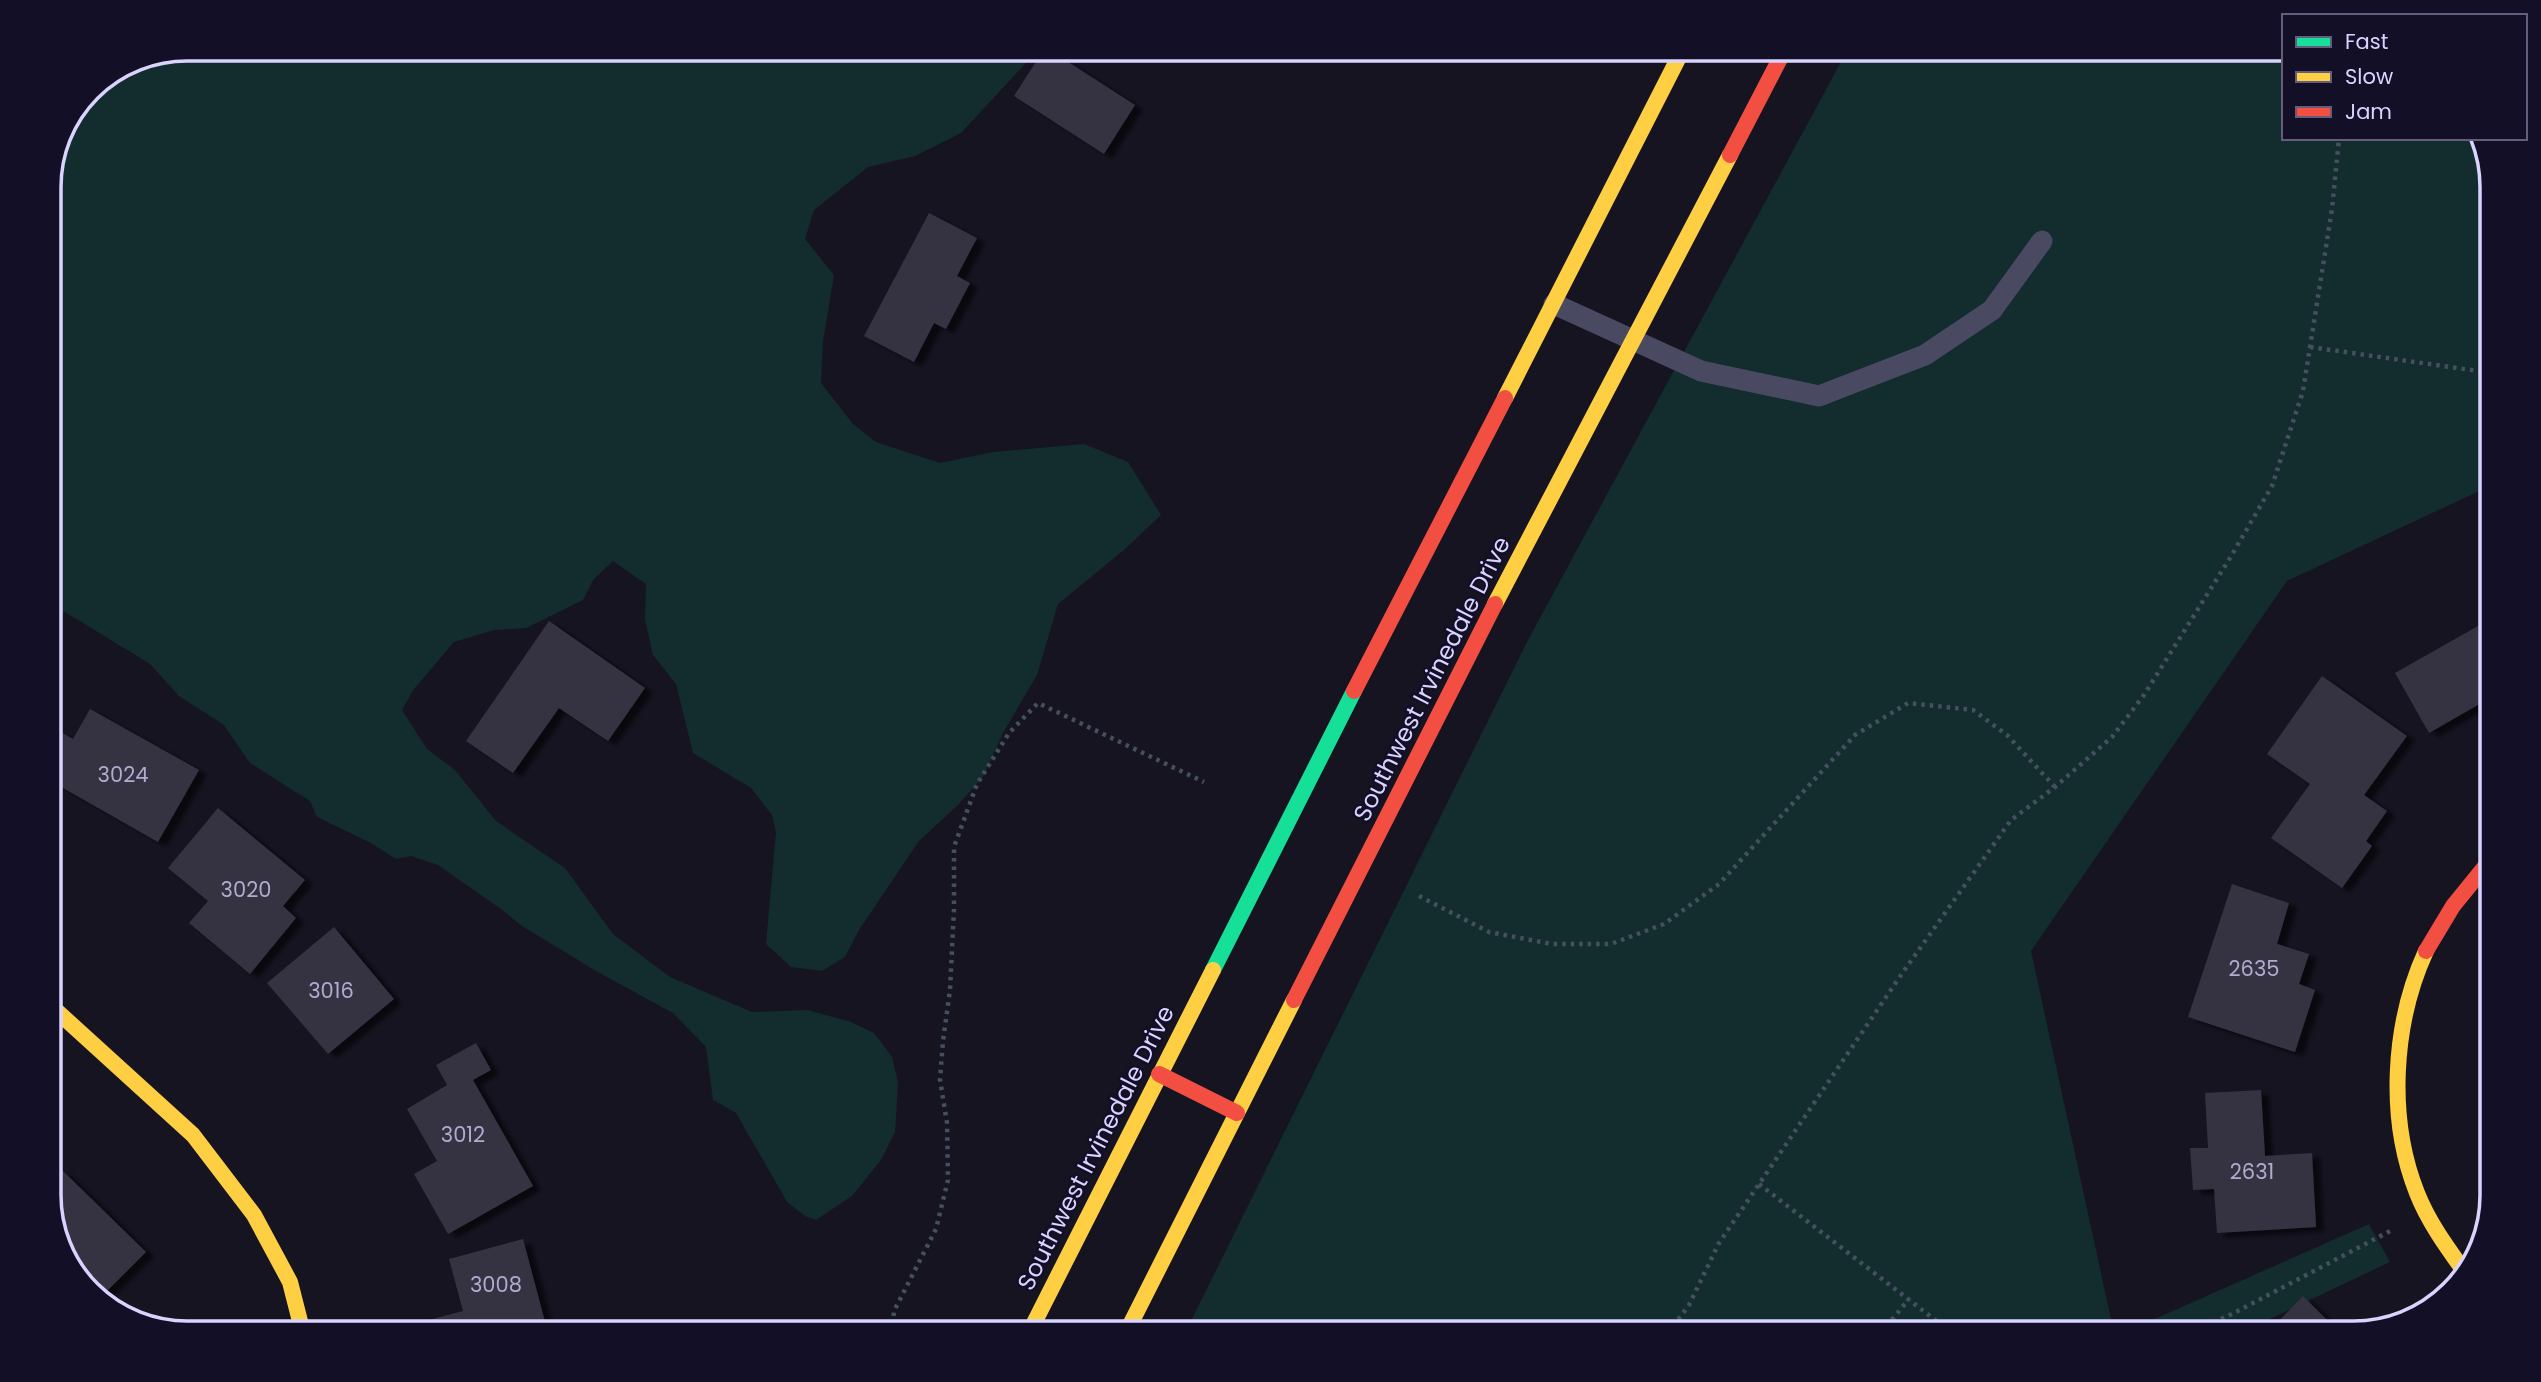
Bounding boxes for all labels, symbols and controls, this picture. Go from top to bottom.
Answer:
legend [2282,14,2527,140]
text: Fast [2345,27,2388,56]
text: Slow [2345,62,2393,91]
text: Jam [2345,97,2392,126]
street label: Southwest Irvinedale Drive [1345,531,1518,827]
house number: 3024 [98,760,148,789]
house number: 3020 [221,875,271,904]
house number: 2635 [2229,954,2279,983]
house number: 3016 [308,976,354,1005]
street label: Southwest Irvinedale Drive [1009,1000,1182,1296]
house number: 3012 [441,1120,485,1149]
house number: 2631 [2230,1157,2274,1186]
house number: 3008 [470,1270,522,1299]

